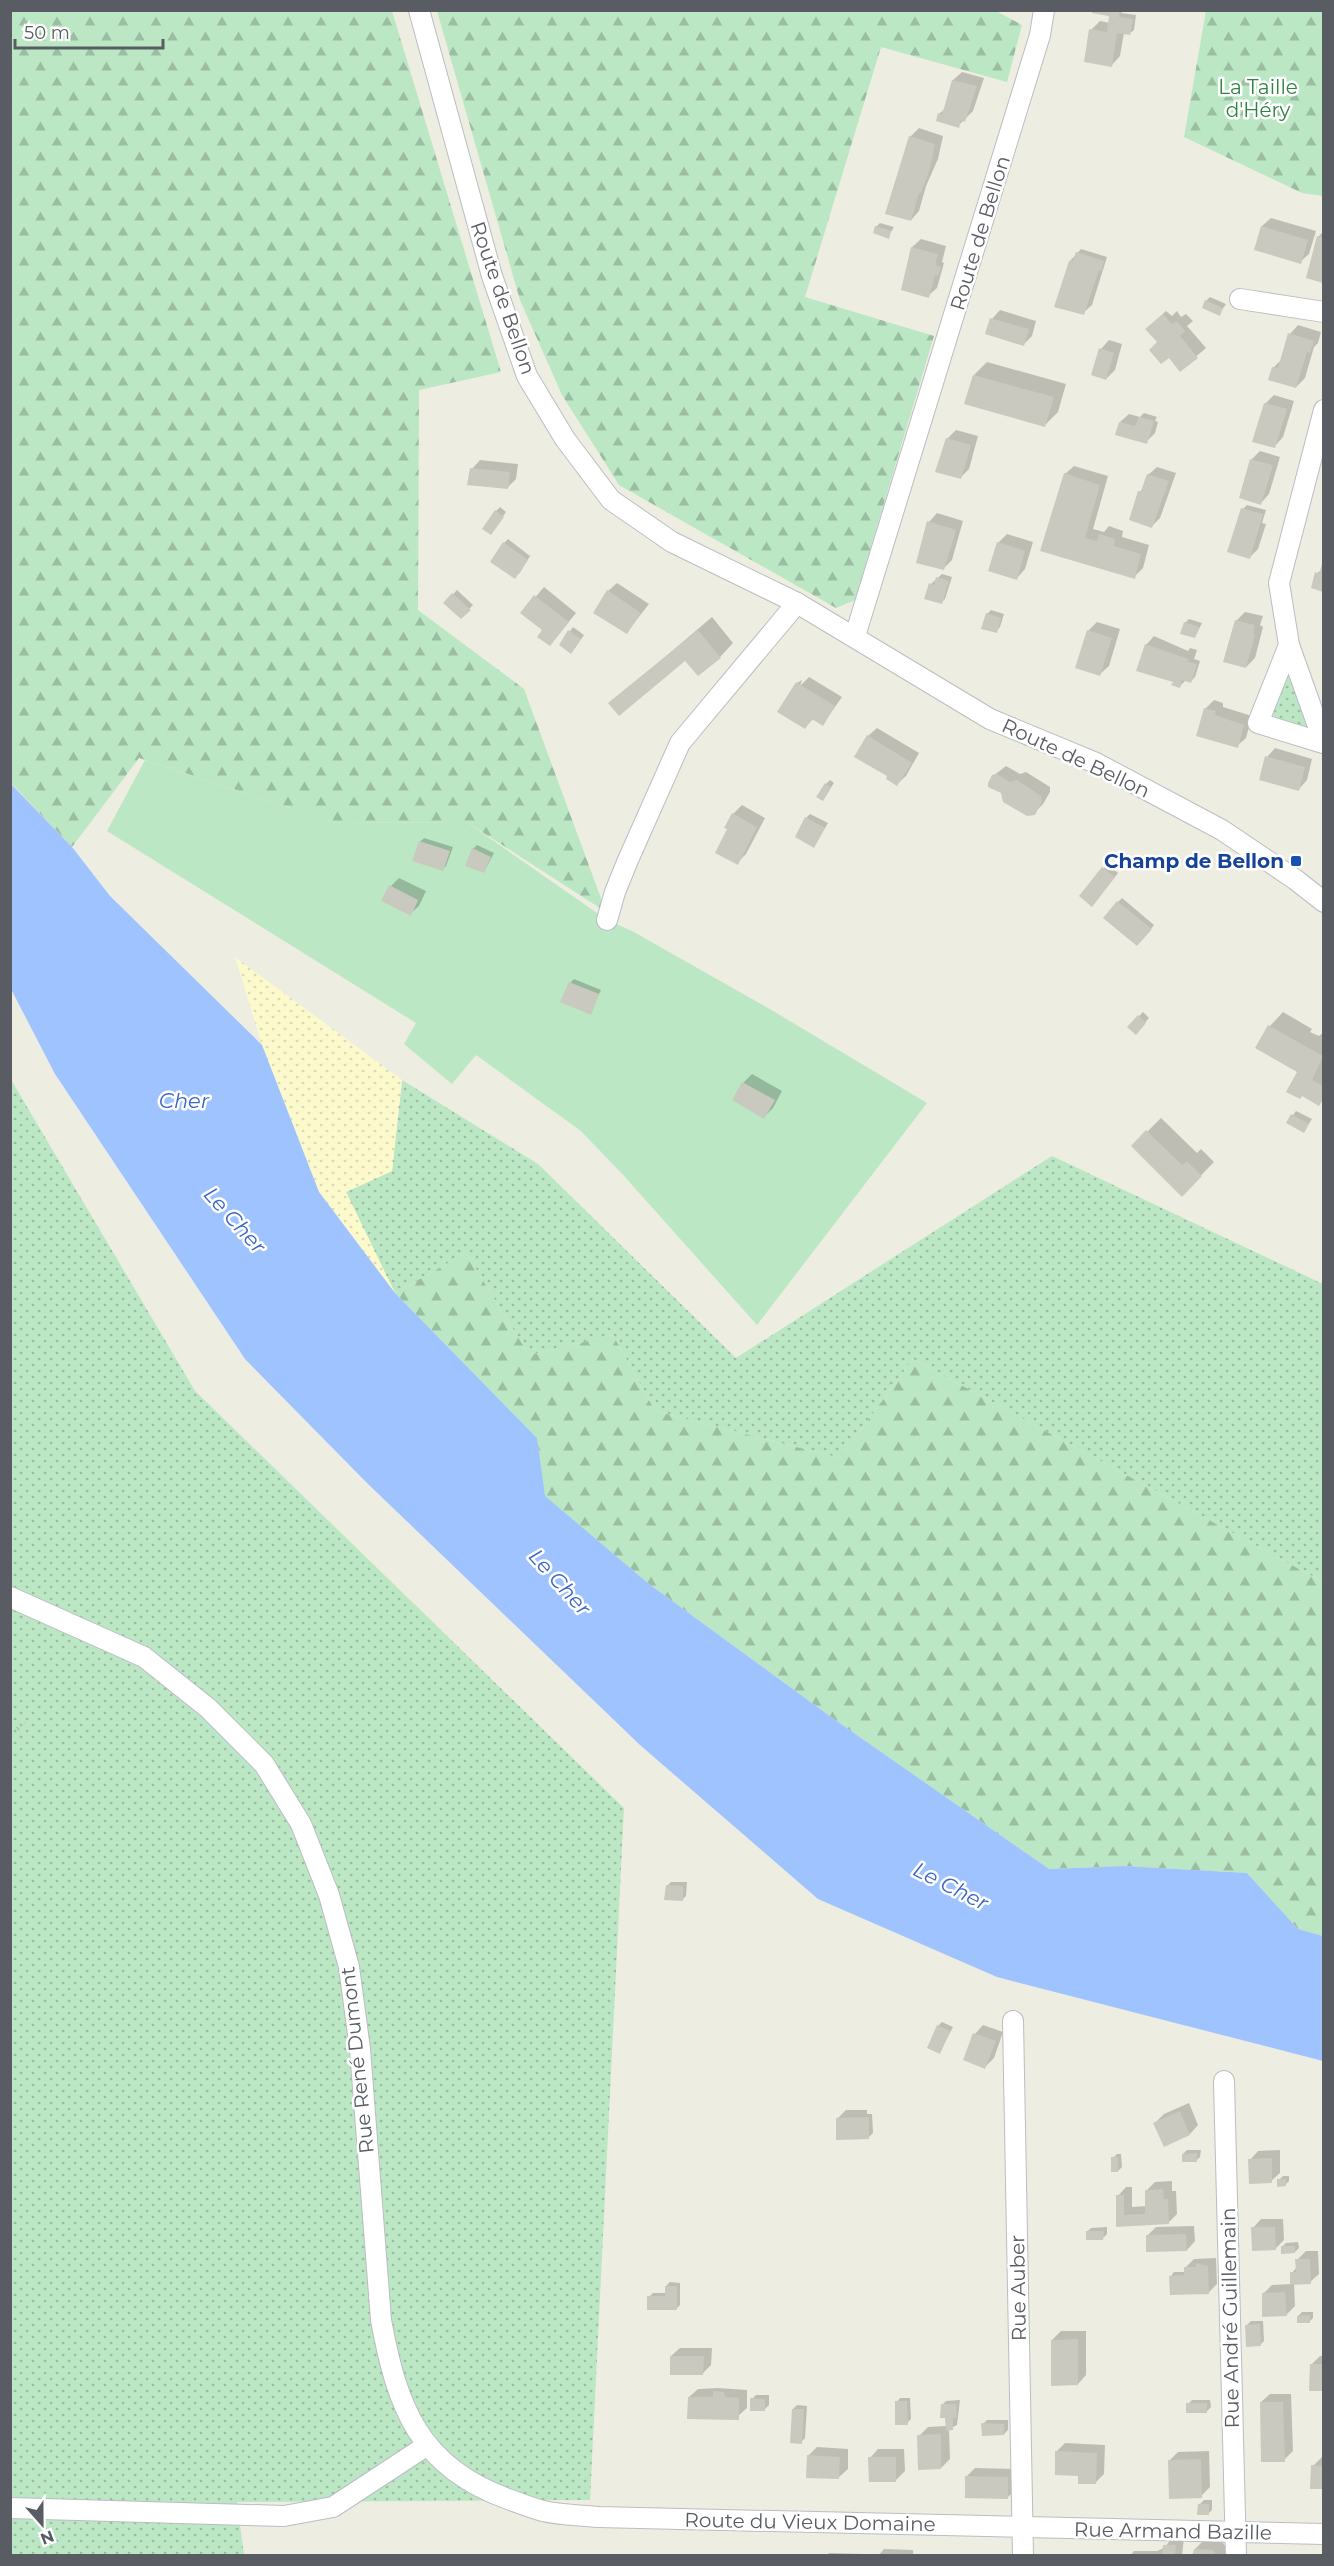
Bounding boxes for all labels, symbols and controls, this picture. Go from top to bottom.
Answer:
scale bar [15,12,164,50]
text: 50 m [24,22,70,44]
park label: La Taille d'Héry [1218,75,1298,122]
street label: Route de Bellon [945,153,1015,313]
street label: Route de Bellon [466,218,540,378]
street label: Route de Bellon [998,713,1154,803]
place label: Champ de Bellon [1104,849,1284,873]
marker: Champ de Bellon [1289,854,1303,868]
water label: Cher [159,1088,210,1113]
water label: Le Cher [199,1182,272,1259]
water label: Le Cher [524,1544,597,1621]
water label: Le Cher [909,1857,993,1916]
street label: Rue René Dumont [335,1965,379,2155]
street label: Rue André Guillemain [1216,2207,1244,2429]
street label: Rue Auber [1005,2235,1031,2341]
north arrow [12,2494,72,2554]
street label: Route du Vieux Domaine [684,2508,936,2536]
street label: Rue Armand Bazille [1074,2517,1272,2545]
text: N [38,2526,57,2549]

